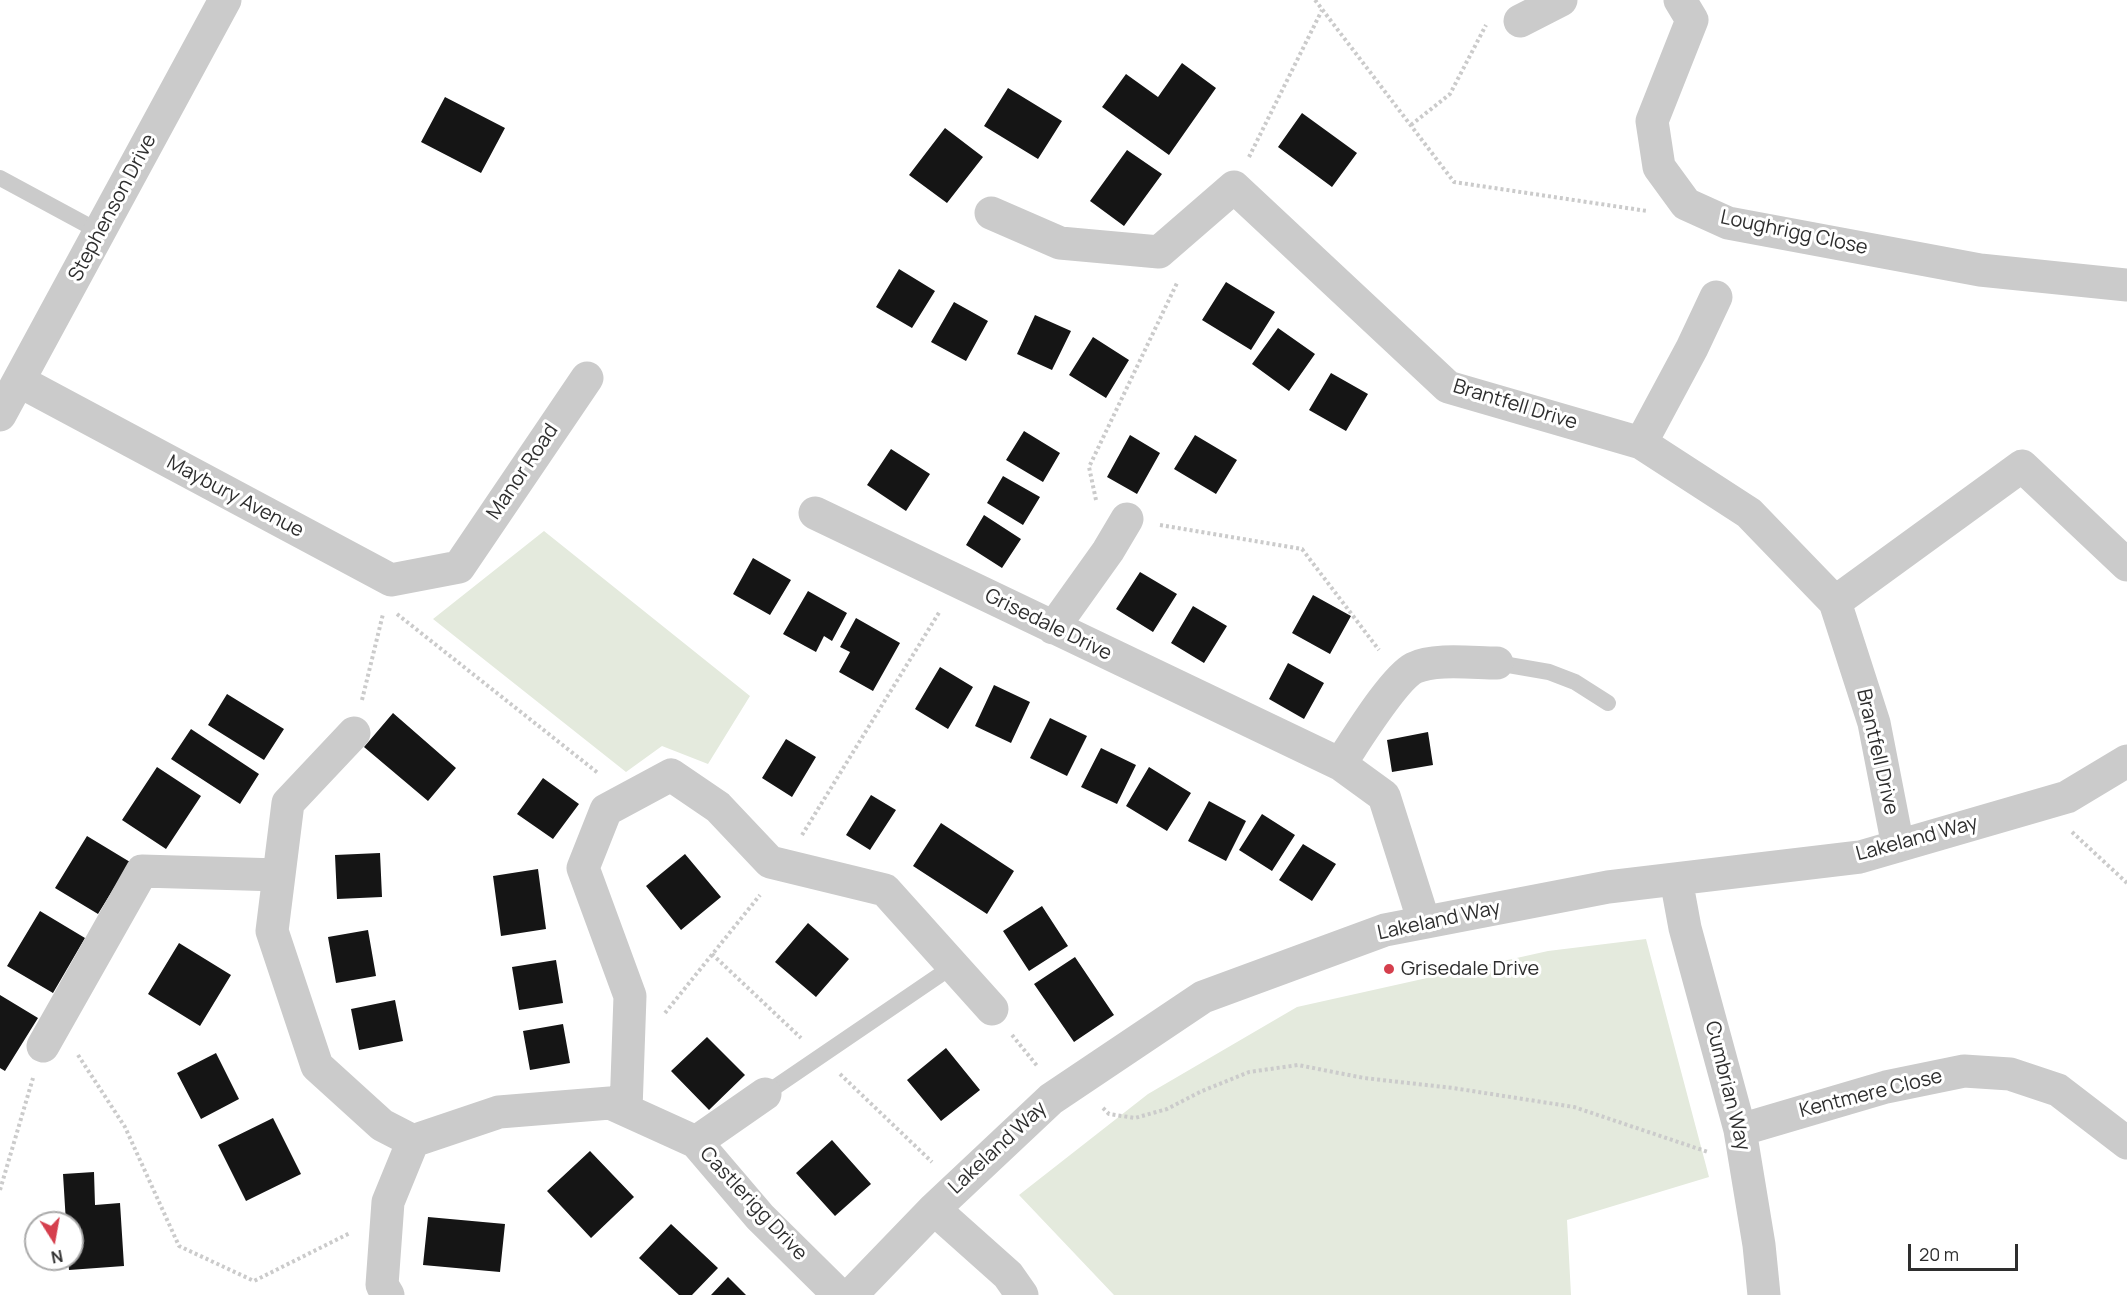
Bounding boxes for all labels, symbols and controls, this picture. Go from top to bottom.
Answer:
street label: Stephenson Drive [64,130,162,286]
street label: Loughrigg Close [1718,206,1870,260]
street label: Brantfell Drive [1450,375,1580,435]
street label: Manor Road [482,420,564,524]
street label: Maybury Avenue [162,451,308,543]
street label: Grisedale Drive [981,584,1115,666]
street label: Brantfell Drive [1851,687,1903,817]
street label: Lakeland Way [1854,811,1980,867]
street label: Lakeland Way [1375,896,1503,946]
place label: Grisedale Drive [1401,957,1539,981]
marker: Grisedale Drive [1382,962,1396,976]
street label: Cumbrian Way [1699,1019,1755,1153]
street label: Kentmere Close [1797,1065,1945,1123]
street label: Lakeland Way [944,1097,1052,1199]
street label: Castlerigg Drive [694,1142,812,1266]
north arrow [24,1211,84,1271]
scale bar [1911,1232,2020,1270]
text: 20 m [1919,1242,1959,1266]
text: N [49,1245,65,1269]

